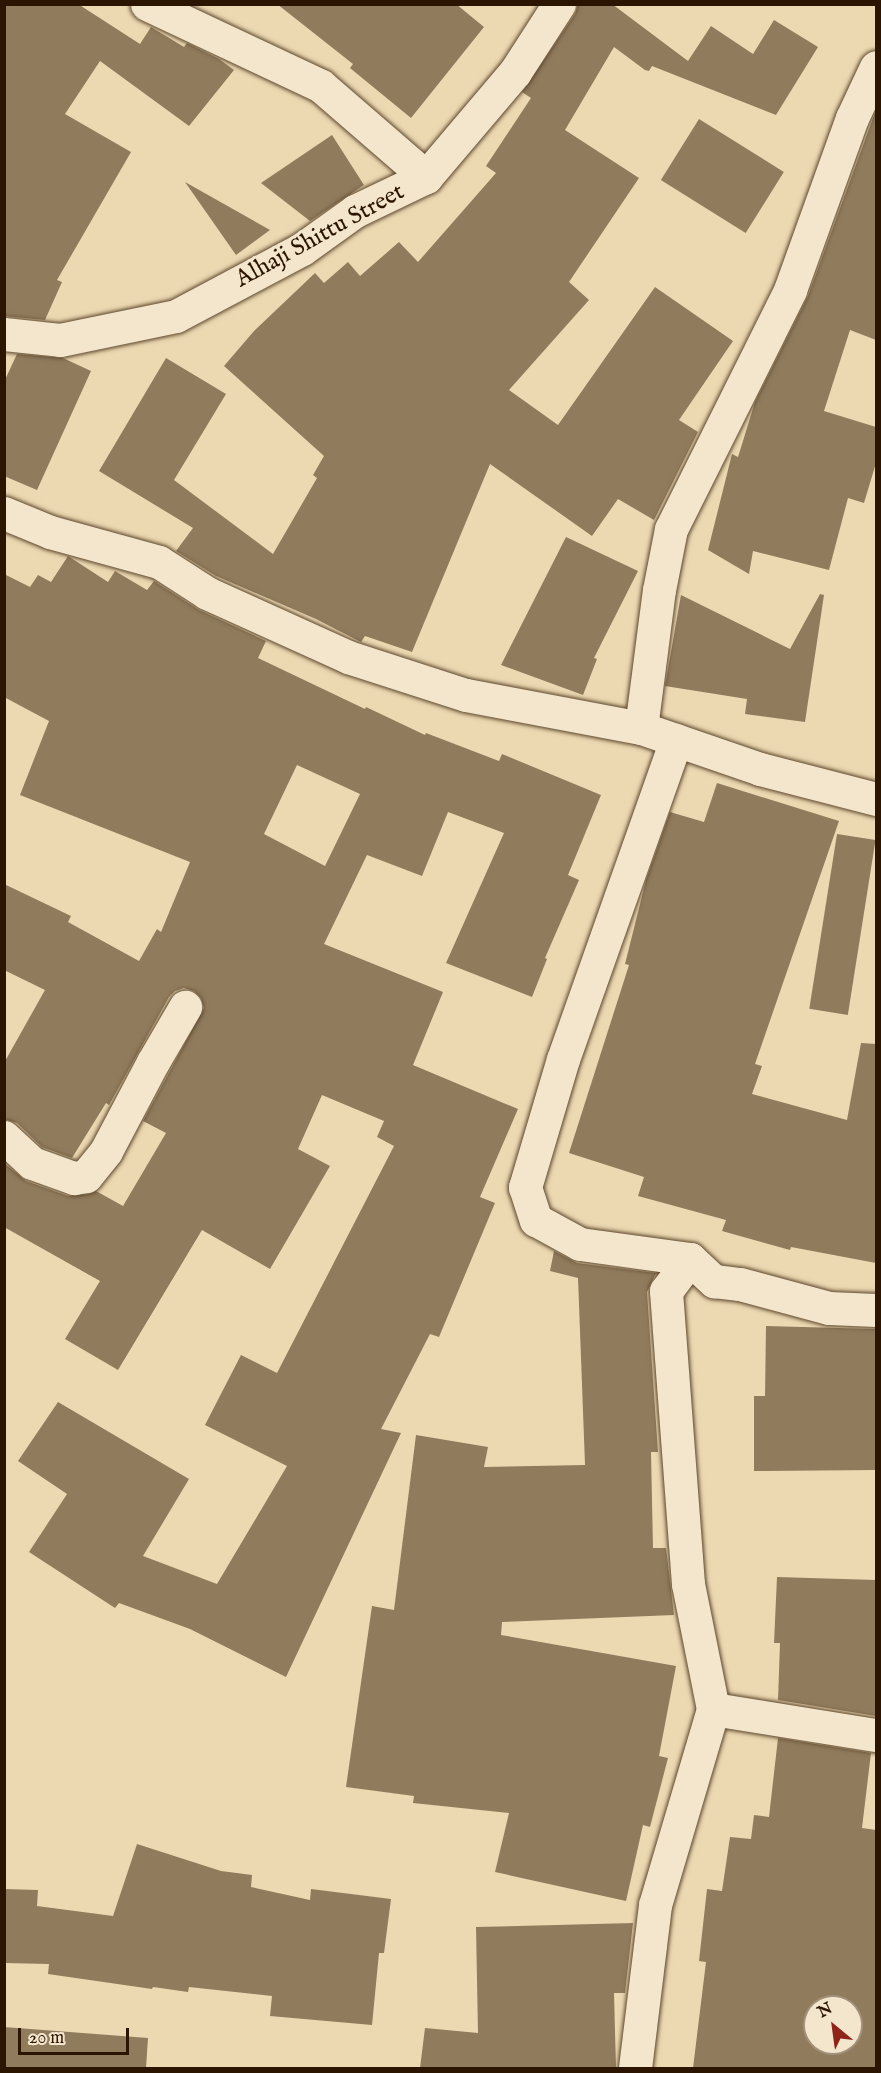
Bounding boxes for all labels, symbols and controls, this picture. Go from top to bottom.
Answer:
street label: Alhaji Shittu Street [231,178,409,294]
north arrow [803,1995,863,2055]
text: N [814,1999,836,2023]
scale bar [21,2016,132,2054]
text: 20 m [29,2027,64,2050]

